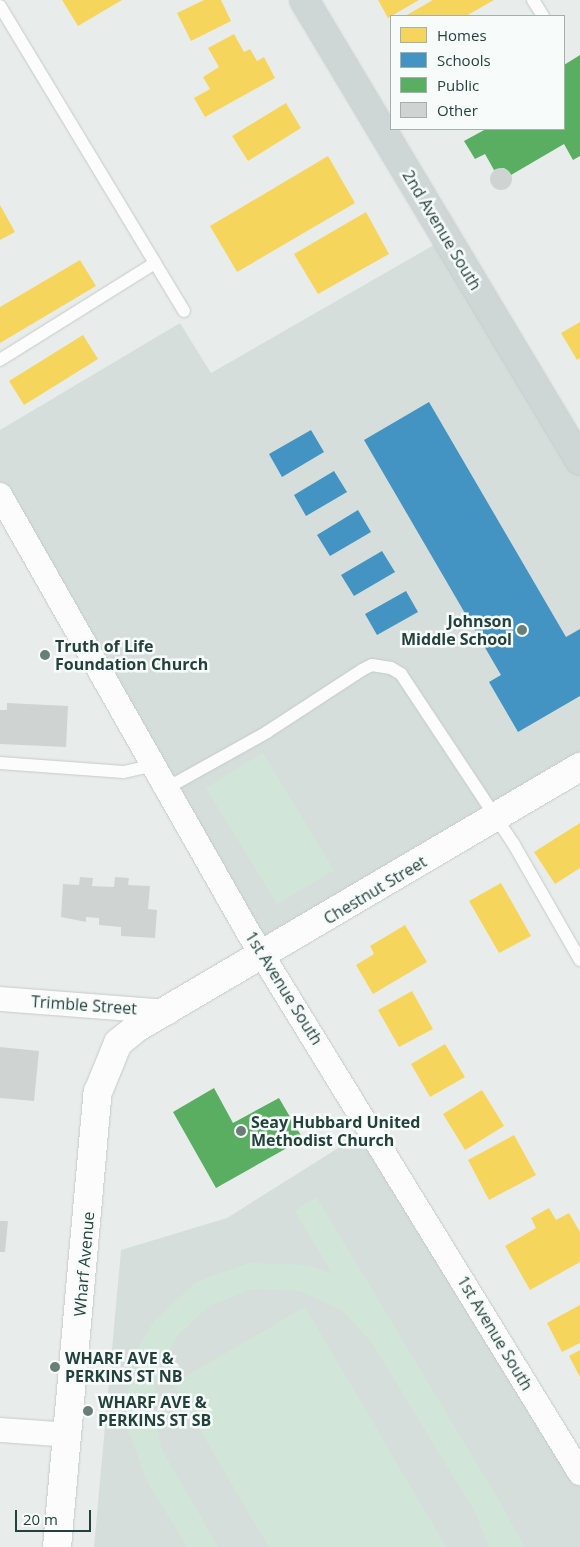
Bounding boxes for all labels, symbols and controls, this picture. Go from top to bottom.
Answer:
legend [390,15,565,130]
text: Homes [437,25,487,45]
text: Schools [437,50,491,70]
text: Public [437,75,479,95]
text: Other [437,100,478,120]
street label: 2nd Avenue South [399,167,485,293]
place label: Johnson Middle School [401,611,512,649]
marker: Johnson Middle School [516,624,528,636]
place label: Truth of Life Foundation Church [55,636,208,674]
marker: Truth of Life Foundation Church [39,649,51,661]
street label: Chestnut Street [320,852,430,928]
street label: 1st Avenue South [241,928,327,1048]
street label: Trimble Street [31,992,137,1018]
place label: Seay Hubbard United Methodist Church [251,1112,420,1150]
marker: Seay Hubbard United Methodist Church [235,1125,247,1137]
street label: Wharf Avenue [70,1211,98,1317]
street label: 1st Avenue South [453,1272,537,1394]
place label: WHARF AVE & PERKINS ST NB [65,1348,182,1386]
marker: WHARF AVE & PERKINS ST NB [49,1361,61,1373]
place label: WHARF AVE & PERKINS ST SB [98,1392,211,1430]
marker: WHARF AVE & PERKINS ST SB [82,1405,94,1417]
scale bar [18,1500,94,1532]
text: 20 m [23,1509,58,1529]

